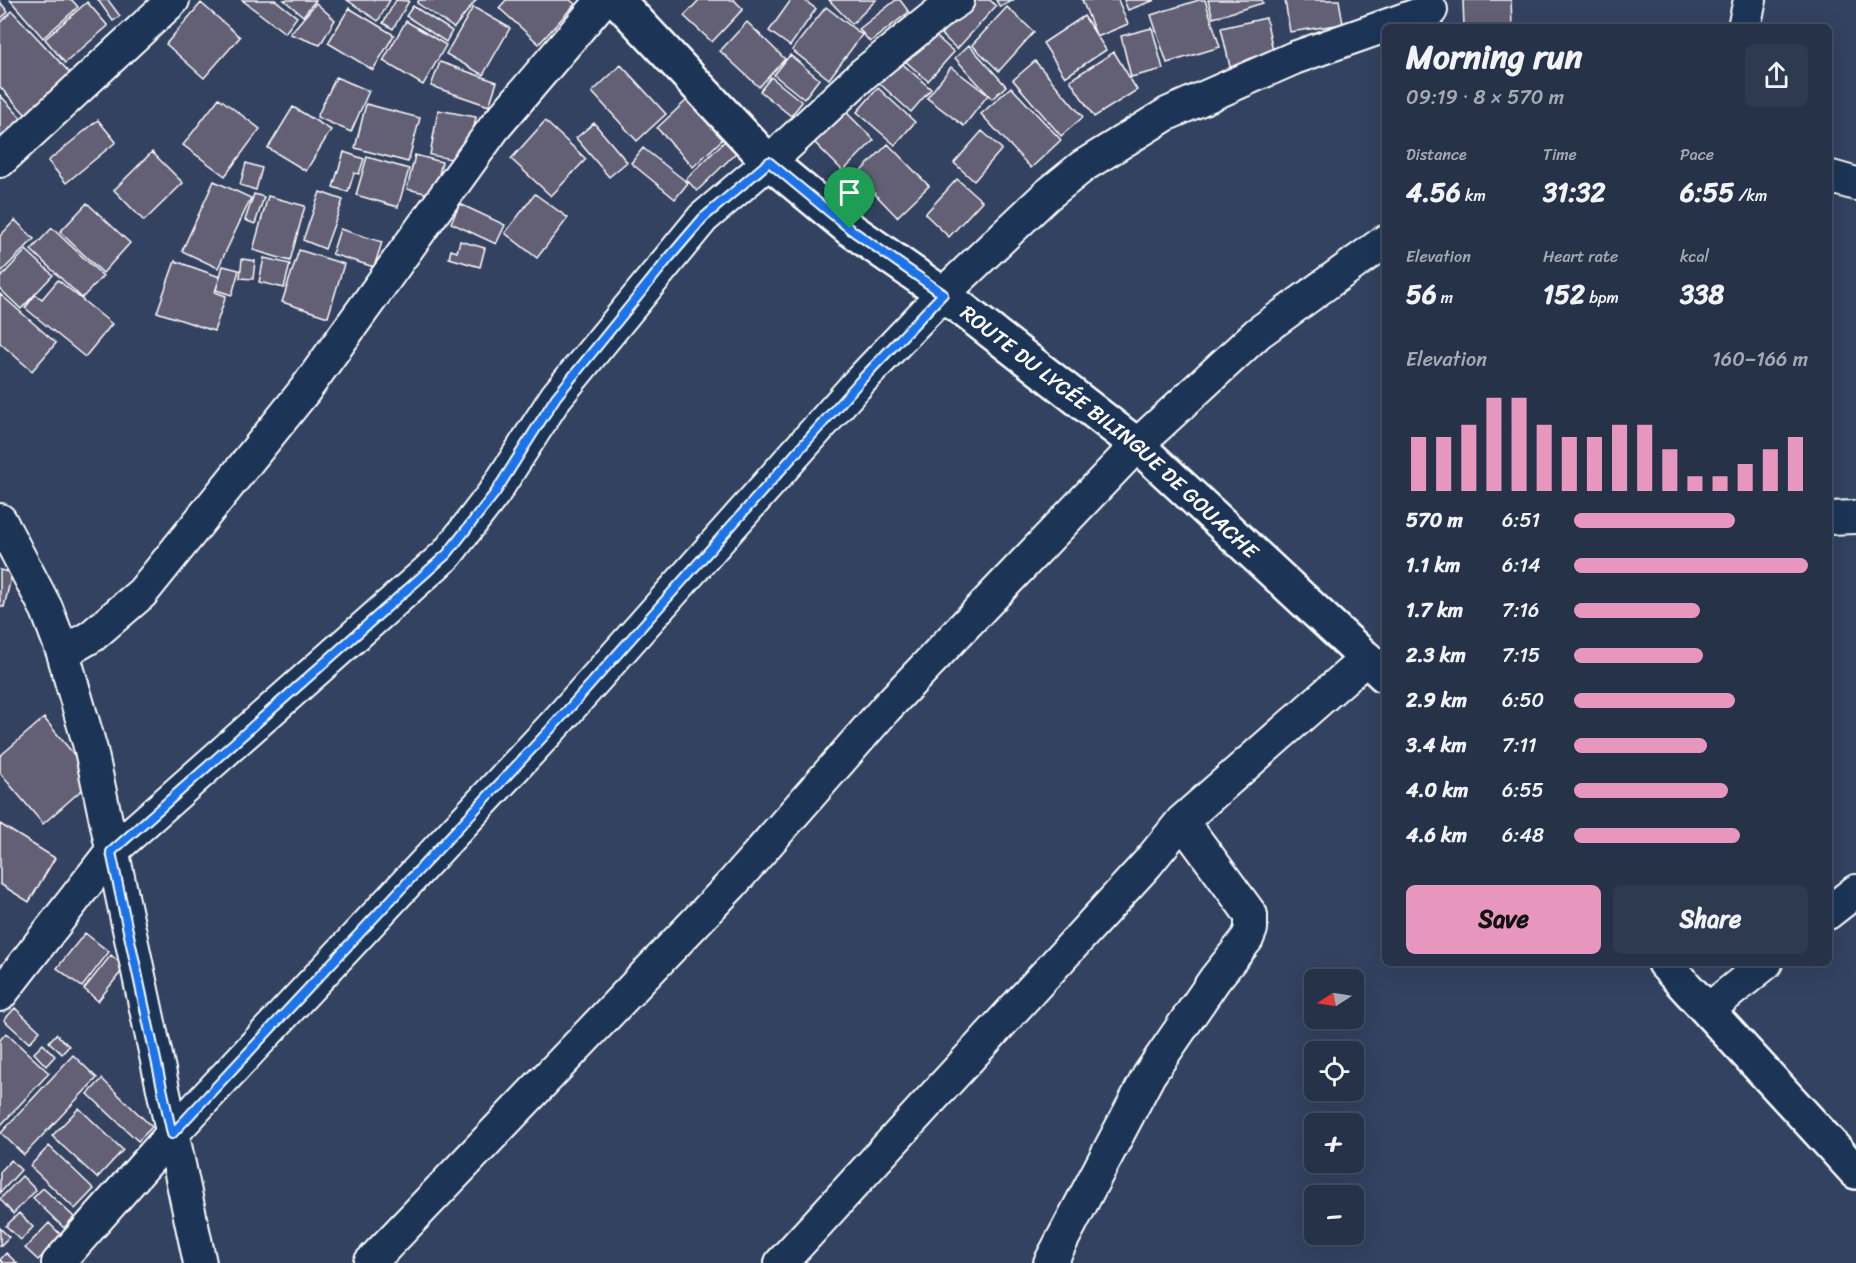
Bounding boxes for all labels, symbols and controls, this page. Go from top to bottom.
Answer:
text: Morning run [1406,28,1582,86]
button: share [1745,44,1808,107]
text: 09:19 · 8 × 570 m [1406,80,1564,115]
text: Distance [1406,140,1467,169]
text: Time [1543,140,1577,169]
text: Pace [1680,140,1714,169]
pin [824,167,875,229]
text: 4.56 [1406,169,1461,215]
text: 31:32 [1543,169,1606,215]
text: 6:55 [1680,169,1734,215]
icon: arrive [833,176,866,209]
text: km [1461,181,1486,210]
text: /km [1734,181,1767,210]
text: Elevation [1406,242,1471,271]
text: Heart rate [1543,242,1618,271]
text: kcal [1680,242,1709,271]
text: 56 [1406,271,1437,317]
text: 152 [1543,271,1585,317]
text: 338 [1680,271,1724,317]
text: m [1437,283,1453,312]
text: bpm [1585,283,1619,312]
street label: ROUTE DU LYCÉE BILINGUE DE GOUACHE [952,295,1269,569]
text: Elevation [1406,342,1487,377]
text: 160–166 m [1712,342,1808,377]
text: 570 m [1406,503,1463,538]
text: 6:51 [1502,503,1540,538]
text: 1.1 km [1406,548,1460,583]
text: 6:14 [1502,548,1540,583]
text: 1.7 km [1406,593,1463,628]
text: 7:16 [1502,593,1539,628]
text: 2.3 km [1406,638,1466,673]
text: 7:15 [1502,638,1540,673]
text: 2.9 km [1406,683,1467,718]
text: 6:50 [1502,683,1544,718]
text: 3.4 km [1406,728,1467,763]
text: 7:11 [1502,728,1537,763]
text: 4.0 km [1406,773,1468,808]
text: 6:55 [1502,773,1544,808]
text: 4.6 km [1406,818,1467,853]
text: 6:48 [1502,818,1544,853]
button: Save [1406,885,1601,954]
button: Share [1613,885,1808,954]
north arrow [1304,969,1364,1029]
map controls [1304,969,1364,1245]
button: locate [1304,1041,1364,1101]
button: + [1304,1113,1364,1173]
button: − [1304,1185,1364,1245]

